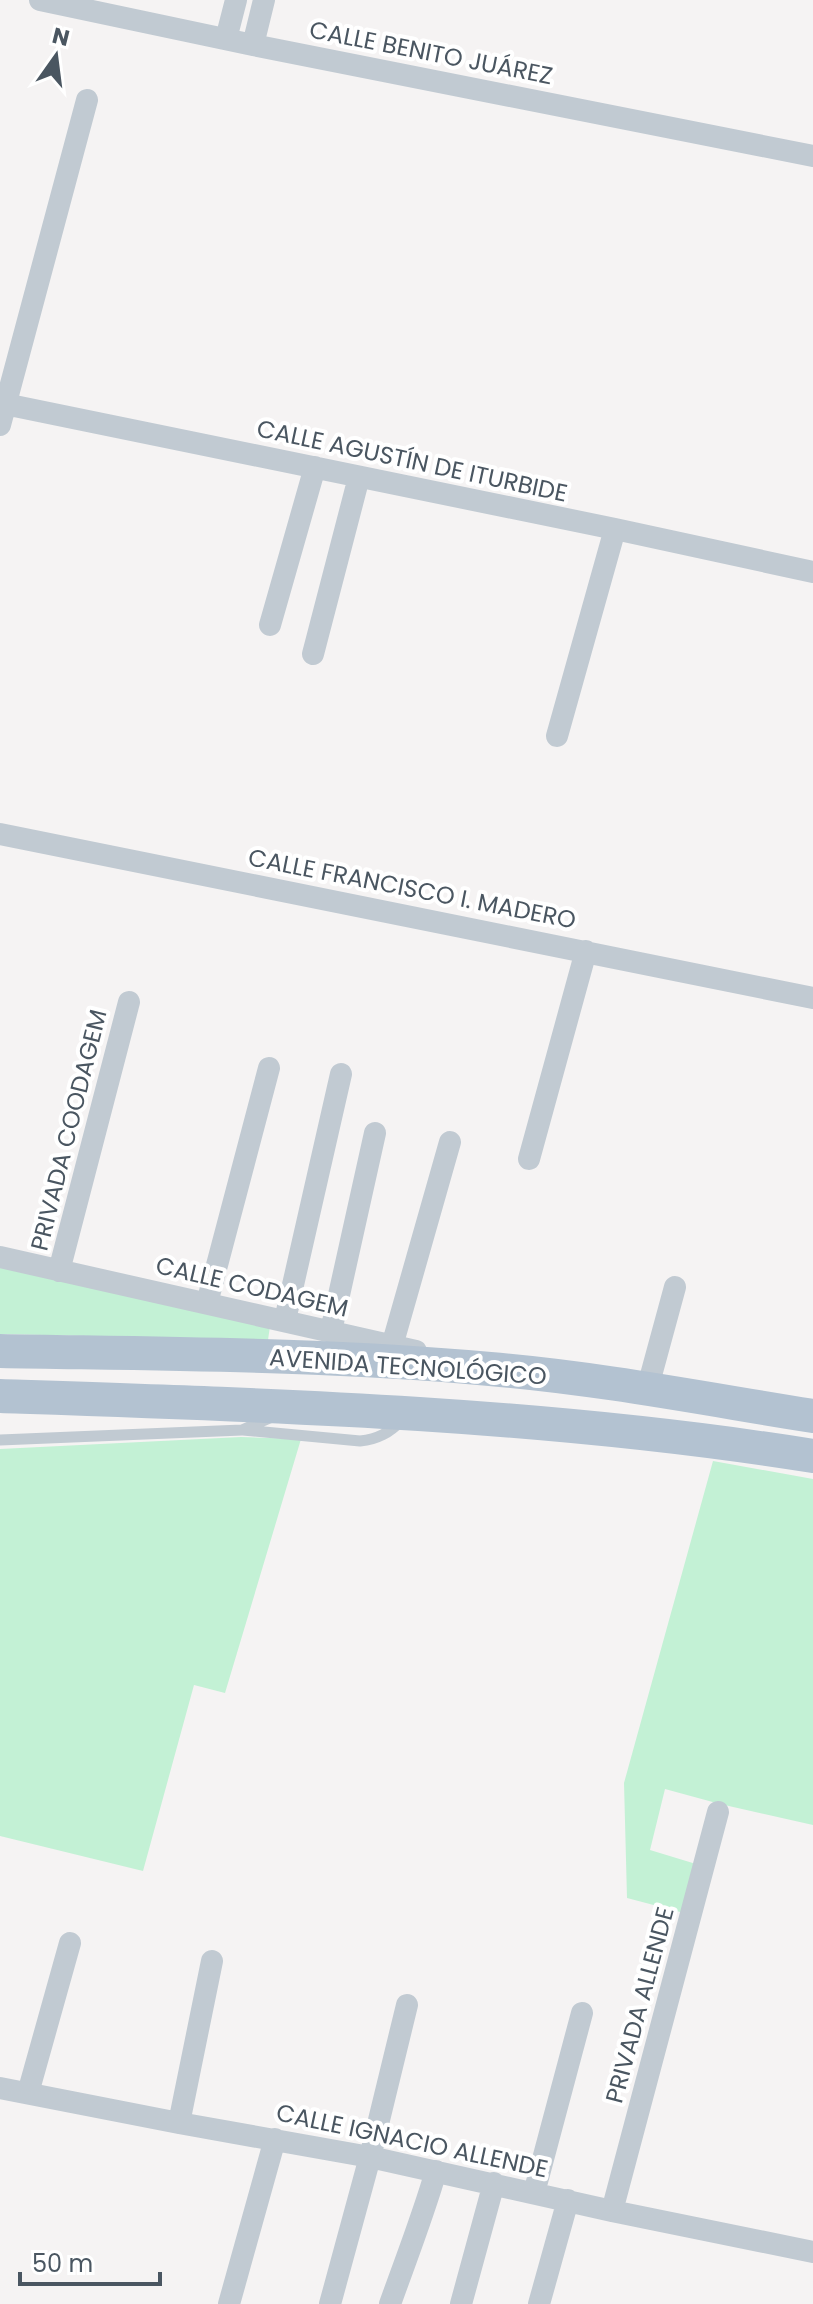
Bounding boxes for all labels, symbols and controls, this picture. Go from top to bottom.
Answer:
street label: CALLE BENITO JUÁREZ [307,13,556,92]
north arrow [16,16,96,96]
text: N [49,20,72,54]
street label: CALLE AGUSTÍN DE ITURBIDE [254,411,570,510]
street label: CALLE FRANCISCO I. MADERO [245,841,579,936]
street label: PRIVADA COODAGEM [23,1006,114,1254]
street label: CALLE CODAGEM [153,1248,351,1325]
street label: AVENIDA TECNOLÓGICO [268,1340,548,1393]
street label: PRIVADA ALLENDE [597,1903,682,2107]
street label: CALLE IGNACIO ALLENDE [273,2096,551,2185]
scale bar [20,2236,160,2286]
text: 50 m [32,2247,93,2280]

